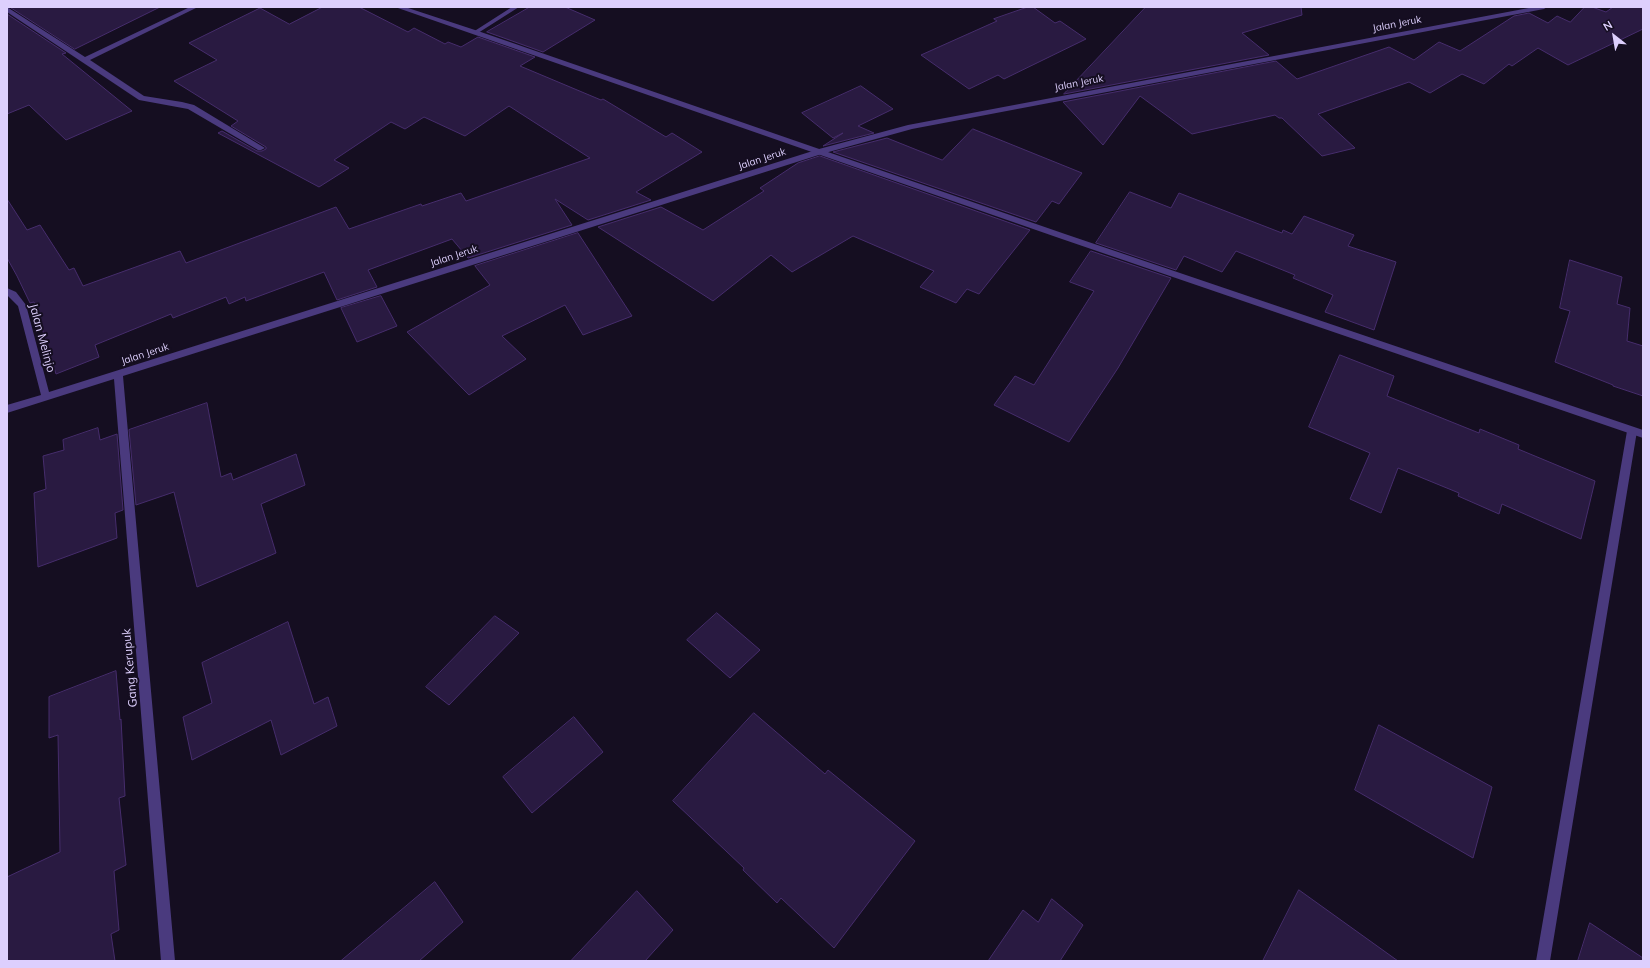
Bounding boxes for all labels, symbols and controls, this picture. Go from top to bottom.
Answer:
street label: Jalan Jeruk [1372,13,1422,35]
north arrow [1594,16,1634,56]
text: N [1601,18,1615,34]
street label: Jalan Jeruk [1054,72,1104,94]
street label: Jalan Jeruk [737,146,787,172]
street label: Jalan Jeruk [429,243,479,269]
street label: Jalan Melinjo [26,302,58,374]
street label: Jalan Jeruk [120,341,170,367]
street label: Gang Kerupuk [119,628,141,708]

